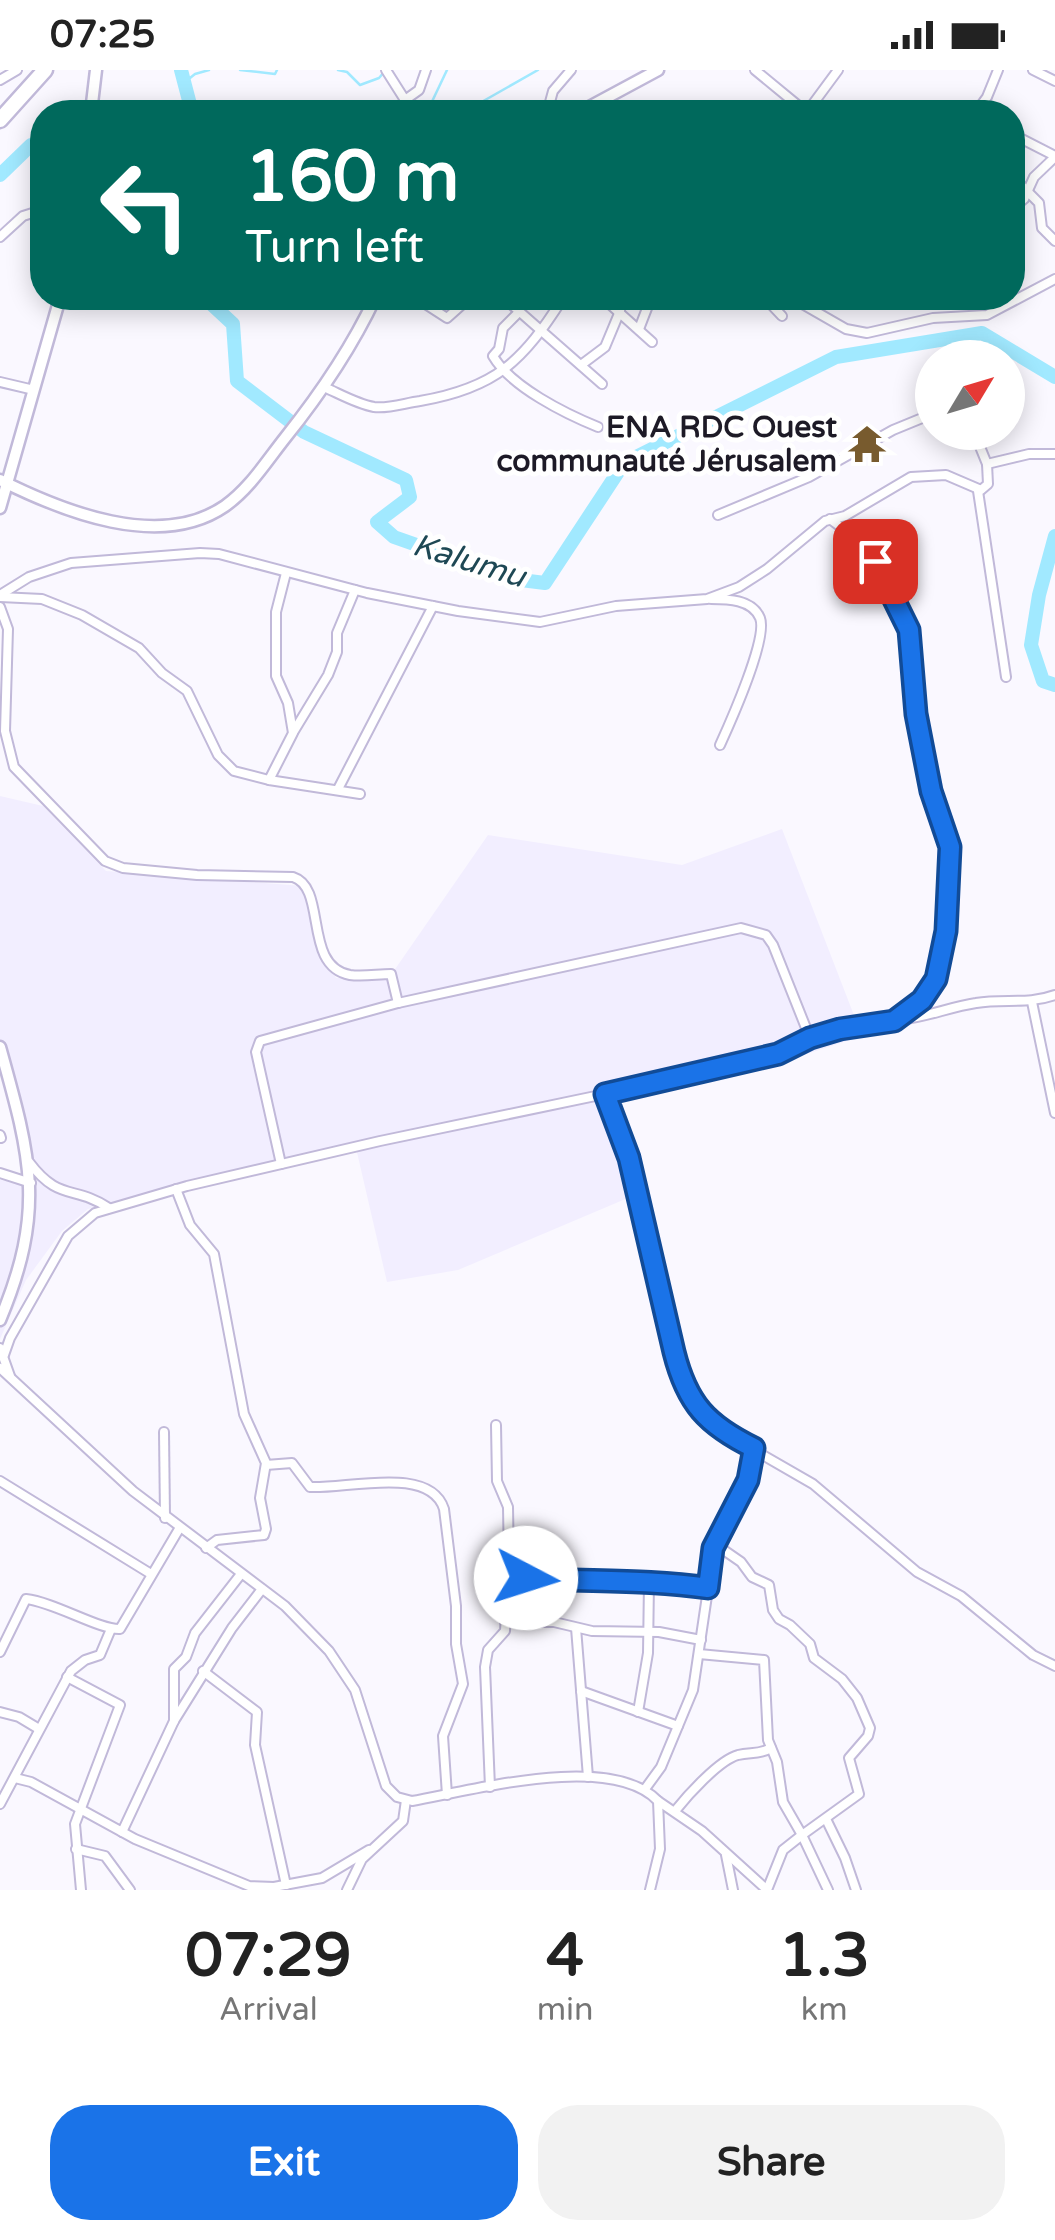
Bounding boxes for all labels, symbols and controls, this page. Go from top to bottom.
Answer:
text: 07:25 [50,12,155,58]
text: 160 m [245,136,459,220]
icon: left [80,140,210,270]
text: Turn left [245,221,424,275]
north arrow [915,340,1025,450]
map controls [915,340,1025,450]
place label: ENA RDC Ouest communauté Jérusalem [496,409,838,480]
temple icon: ENA RDC Ouest communauté Jérusalem [846,423,888,465]
pin [833,519,918,604]
water label: Kalumu [408,526,531,597]
icon: arrive [848,534,903,589]
position arrow [474,1526,578,1630]
text: 07:29 [185,1920,352,1992]
text: 4 [546,1920,584,1992]
text: 1.3 [779,1920,870,1992]
text: Arrival [219,1991,318,2029]
text: min [537,1991,594,2029]
text: km [801,1991,848,2029]
button: Exit [50,2105,518,2220]
button: Share [538,2105,1005,2220]

